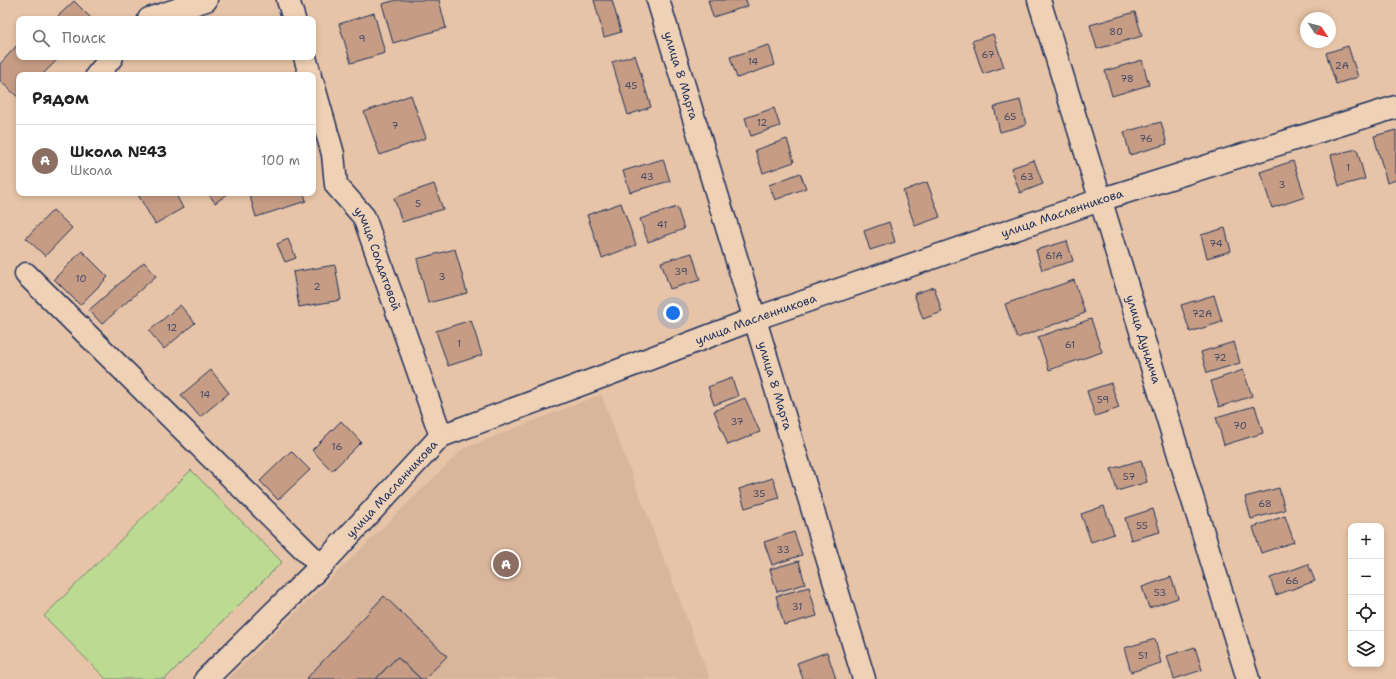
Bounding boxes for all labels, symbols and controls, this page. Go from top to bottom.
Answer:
north arrow [1300,12,1336,48]
search box [16,16,316,60]
house number: 80 [1109,25,1123,38]
icon: search [30,27,52,49]
text: Поиск [62,28,106,48]
street label: улица 8 Марта [660,30,702,122]
house number: 9 [359,32,366,45]
house number: 67 [982,48,994,61]
house number: 14 [748,55,758,68]
house number: 2А [1335,59,1349,72]
house number: 78 [1120,72,1134,85]
house number: 45 [625,79,637,92]
text: Рядом [32,87,89,109]
house number: 65 [1004,110,1016,123]
house number: 12 [757,116,767,129]
house number: 7 [392,119,399,132]
house number: 76 [1139,132,1153,145]
text: Школа №43 [70,142,167,162]
text: A [40,152,50,169]
text: 100 m [261,152,300,169]
house number: 1 [1346,161,1350,174]
text: Школа [70,162,112,179]
house number: 43 [640,170,654,183]
house number: 63 [1020,170,1034,183]
house number: 3 [1279,178,1286,191]
street label: улица Масленникова [999,185,1126,241]
house number: 5 [415,197,421,210]
street label: улица Солдатовой [350,203,404,313]
house number: 41 [657,218,667,231]
house number: 74 [1209,237,1223,250]
house number: 61А [1045,249,1063,262]
house number: 39 [674,265,688,278]
house number: 3 [439,270,446,283]
house number: 10 [76,272,86,285]
house number: 2 [314,280,321,293]
street label: улица Масленникова [693,290,819,349]
street label: улица Дундича [1122,293,1165,386]
your location [663,303,683,323]
house number: 72А [1192,307,1212,320]
house number: 12 [167,321,177,334]
house number: 1 [457,337,461,350]
house number: 61 [1065,338,1075,351]
street label: улица 8 Марта [754,340,796,432]
house number: 72 [1213,351,1227,364]
house number: 14 [200,388,210,401]
house number: 59 [1097,393,1109,406]
house number: 37 [730,415,744,428]
house number: 70 [1233,419,1247,432]
street label: улица Масленникова [343,436,442,541]
house number: 16 [332,440,342,453]
house number: 57 [1123,470,1135,483]
house number: 35 [753,487,765,500]
house number: 68 [1258,497,1272,510]
house number: 55 [1136,519,1148,532]
map controls [1348,523,1384,667]
button: + [1348,523,1384,559]
house number: 33 [776,543,790,556]
pin: A [493,549,519,579]
button: − [1348,559,1384,595]
house number: 66 [1285,574,1299,587]
house number: 53 [1154,586,1166,599]
button: locate [1348,595,1384,631]
house number: 31 [792,600,802,613]
button: layers [1348,631,1384,667]
house number: 51 [1138,649,1148,662]

